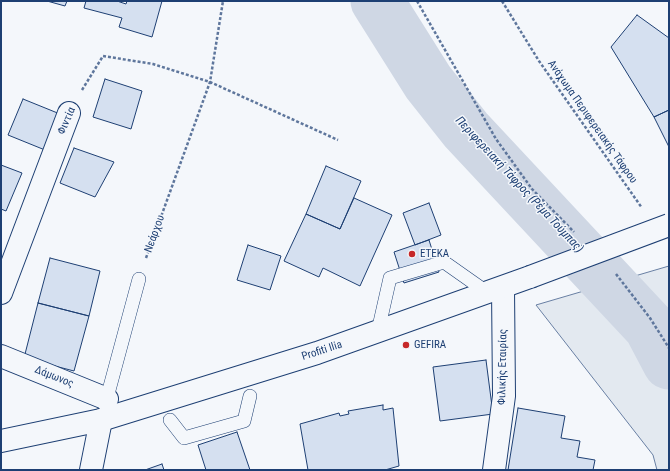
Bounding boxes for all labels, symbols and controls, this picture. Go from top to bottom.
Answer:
street label: Ανάχωμα Περιφερειακής Τάφρου [544,58,640,186]
street label: Φιντία [55,105,79,137]
water label: Περιφερειακή Τάφρος (Ρέμα Τούμπας) [452,114,586,256]
street label: Νεάρχου [142,213,168,255]
place label: ΕΤΕΚΑ [420,247,449,261]
marker: ΕΤΕΚΑ [407,249,417,259]
street label: Φιλικής Εταιρίας [496,329,510,405]
street label: Profiti Ilia [300,338,344,364]
place label: GEFIRA [414,338,446,352]
marker: GEFIRA [401,340,411,350]
street label: Δάμωνος [33,363,75,391]

